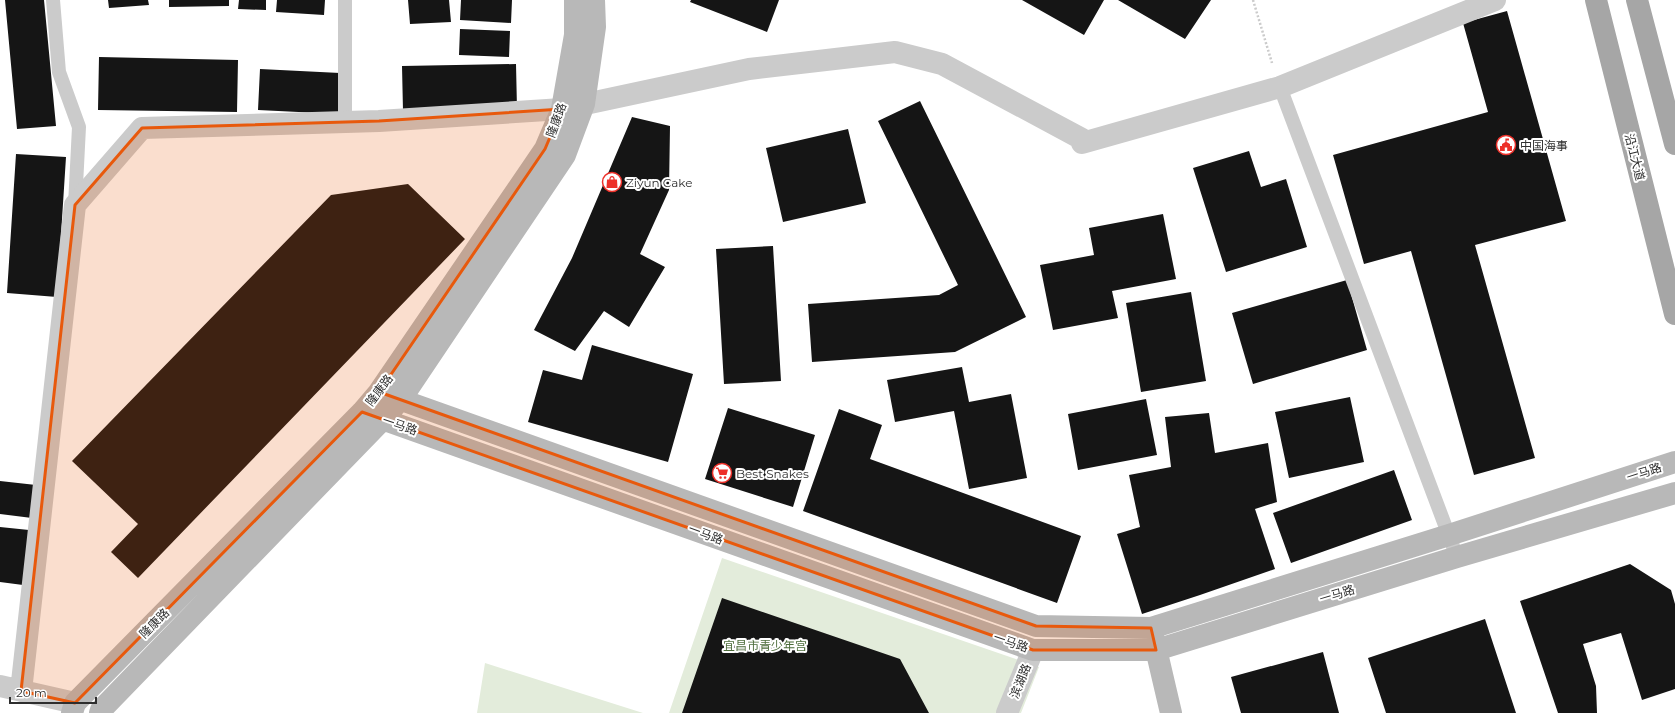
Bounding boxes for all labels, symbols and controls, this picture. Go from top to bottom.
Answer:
street label: 隆康路 [543,101,569,139]
street label: 沿江大道 [1622,132,1648,182]
public building icon: 中国海事 [1495,134,1517,156]
place label: 中国海事 [1520,138,1568,153]
shop icon: Ziyun Cake [601,171,623,193]
place label: Ziyun Cake [626,175,692,190]
street label: 隆康路 [362,371,396,409]
street label: 一马路 [381,412,419,438]
street label: 一马路 [1625,459,1663,485]
supermarket icon: Best Snakes [711,462,733,484]
place label: Best Snakes [736,466,809,481]
street label: 一马路 [687,521,725,547]
street label: 一马路 [1318,582,1356,606]
street label: 隆康路 [136,605,172,641]
street label: 一马路 [992,629,1030,655]
park label: 宜昌市青少年宫 [723,638,807,653]
street label: 滨湖路 [1006,661,1034,701]
scale bar [10,679,96,705]
text: 20 m [16,685,47,700]

